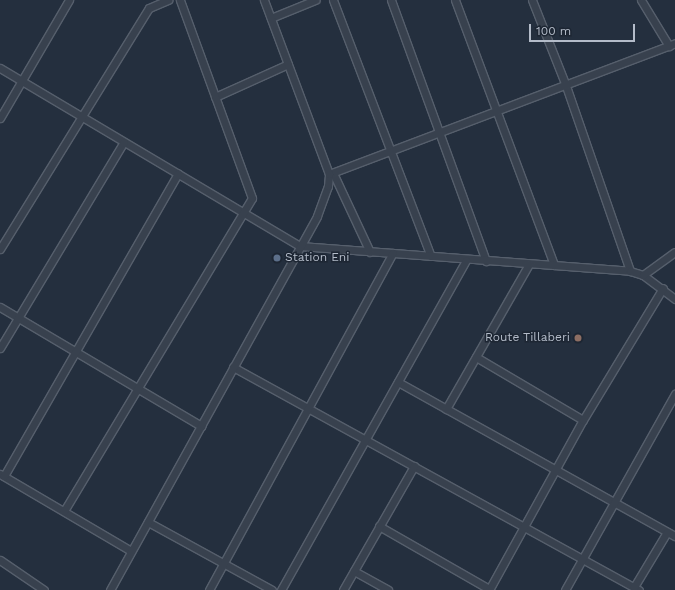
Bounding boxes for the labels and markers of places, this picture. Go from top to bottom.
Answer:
place label: Station Eni [285,251,349,265]
marker: Station Eni [272,253,282,263]
place label: Route Tillaberi [485,331,570,345]
marker: Route Tillaberi [573,333,583,343]

